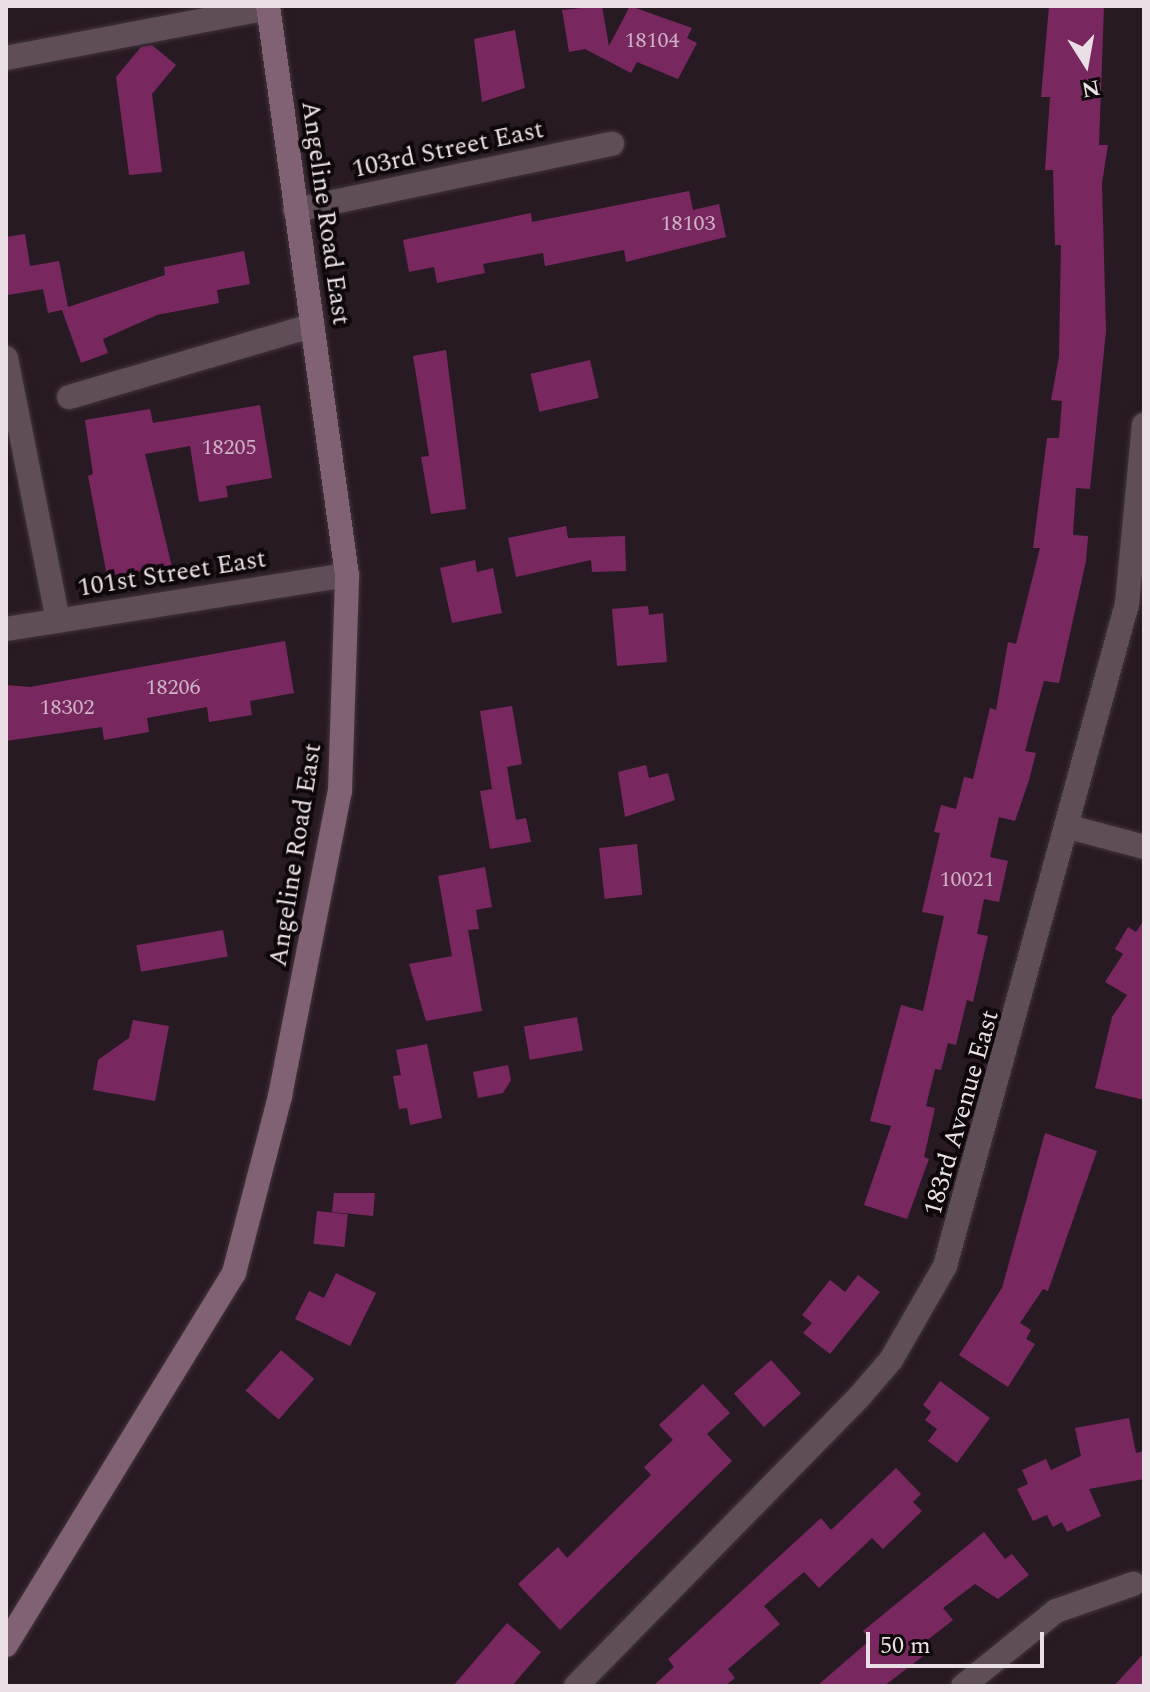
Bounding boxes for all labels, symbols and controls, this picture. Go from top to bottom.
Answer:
north arrow [1046,24,1126,104]
house number: 18104 [625,28,679,54]
text: N [1079,70,1103,106]
street label: Angeline Road East [294,99,356,327]
street label: 103rd Street East [349,114,547,186]
house number: 18103 [661,211,715,237]
house number: 18205 [202,435,256,461]
street label: 101st Street East [76,544,268,604]
house number: 18206 [146,675,200,701]
house number: 18302 [40,695,94,721]
street label: Angeline Road East [263,741,329,969]
house number: 10021 [940,867,994,893]
street label: 183rd Avenue East [918,1007,1006,1219]
scale bar [870,1616,1048,1666]
text: 50 m [880,1628,931,1664]

